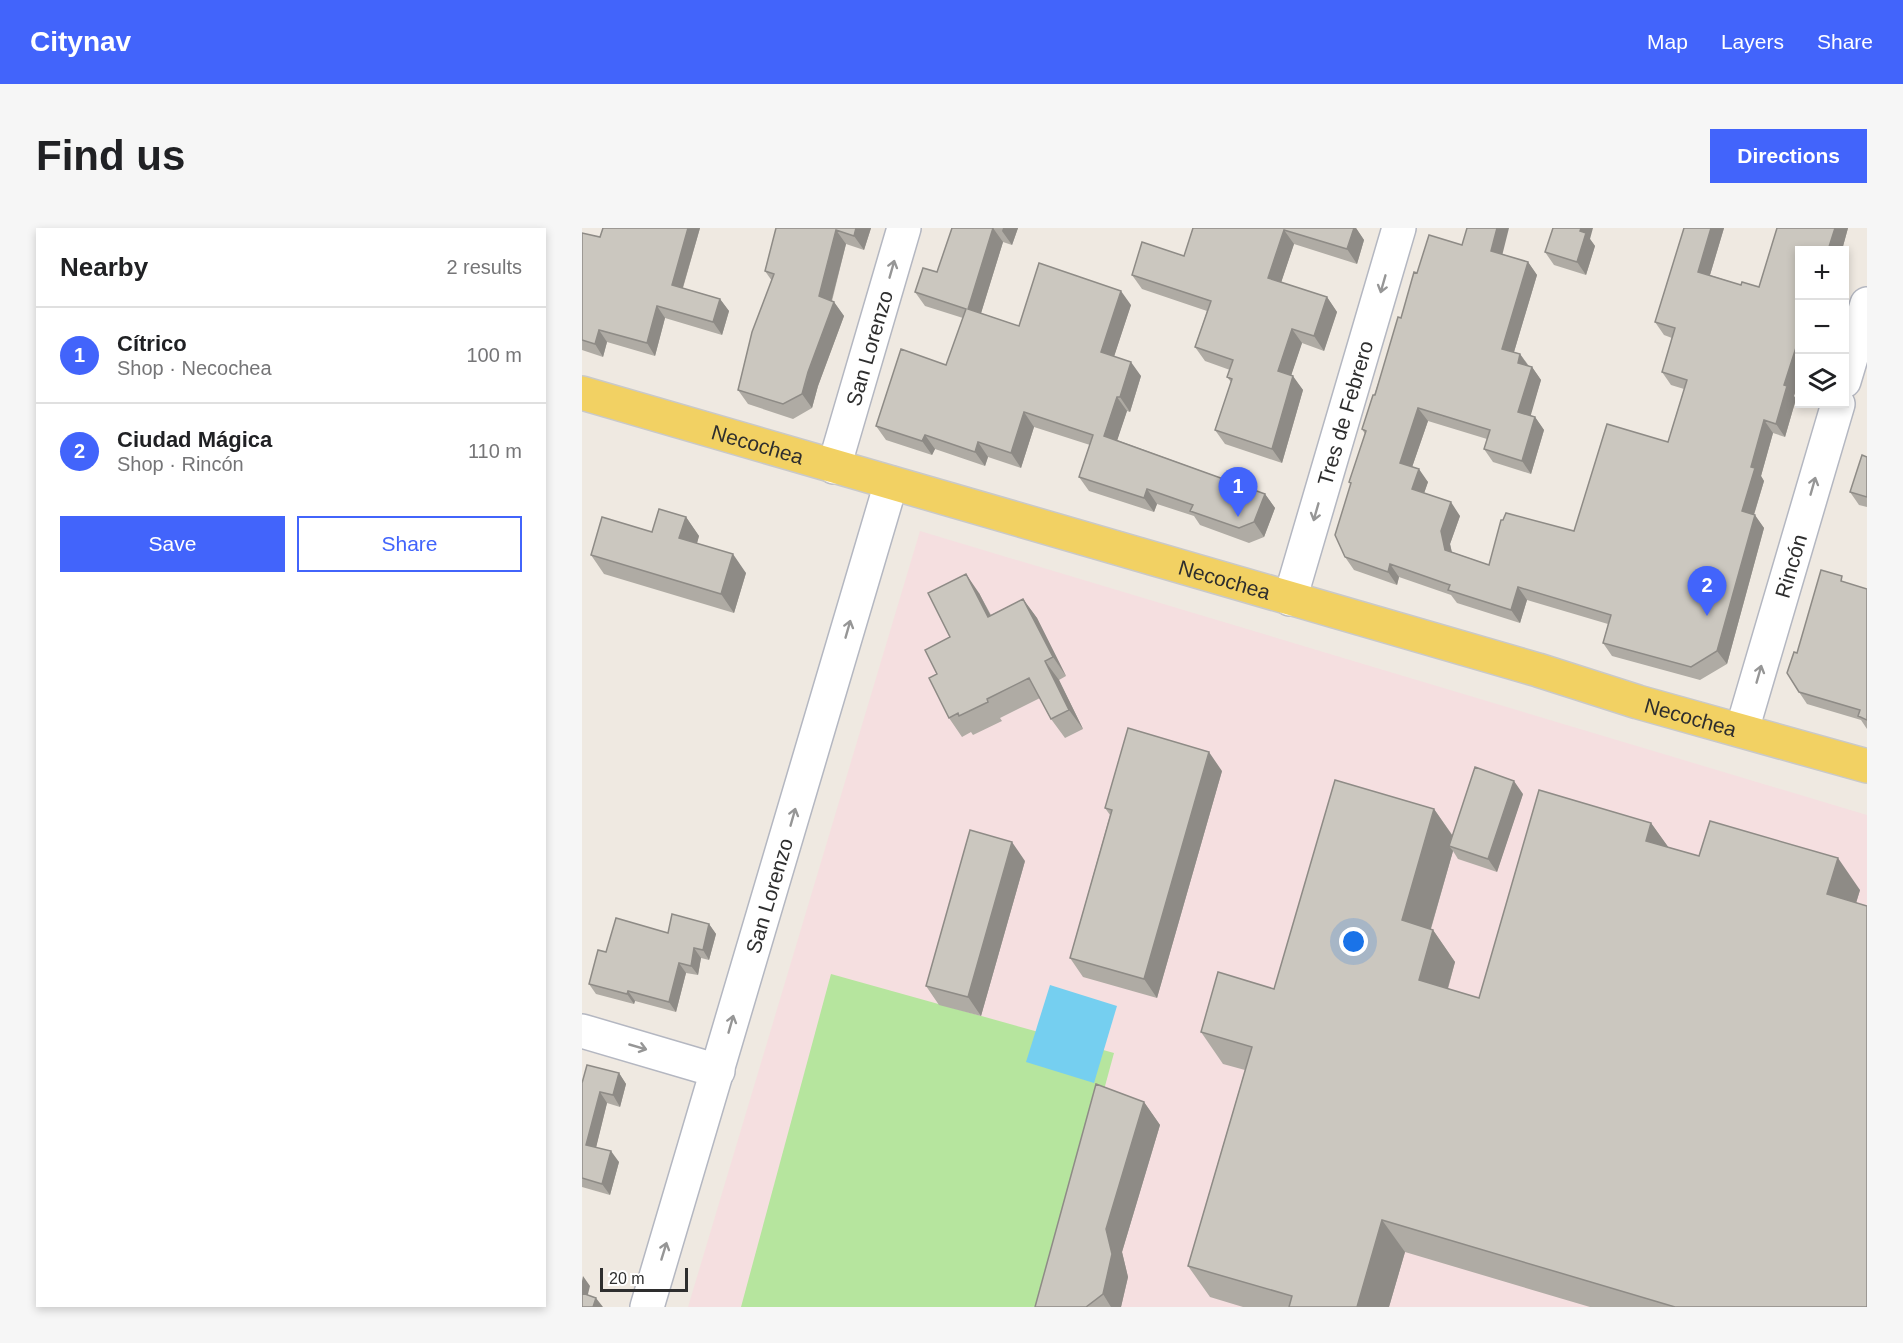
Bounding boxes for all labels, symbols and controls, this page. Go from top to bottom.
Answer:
text: Citynav [30,26,131,57]
text: Map [1647,30,1688,53]
text: Layers [1721,30,1784,53]
text: Share [1817,30,1873,53]
button: Directions [1710,129,1867,183]
text: Find us [36,132,185,179]
map controls [1795,246,1849,408]
button: + [1795,246,1849,300]
text: Nearby [60,252,148,282]
text: 2 results [446,256,522,278]
one-way arrow [887,260,898,279]
one-way arrow [1377,274,1388,293]
street label: San Lorenzo [841,288,897,408]
button: − [1795,300,1849,354]
text: Cítrico [117,331,187,356]
street label: Tres de Febrero [1313,338,1377,488]
text: 1 [74,344,85,366]
text: 100 m [466,344,522,366]
button: layers [1795,354,1849,408]
text: Shop · Necochea [117,357,272,379]
street label: Necochea [709,420,807,468]
text: Ciudad Mágica [117,427,272,452]
text: 2 [74,440,85,462]
text: 110 m [468,440,522,462]
text: Shop · Rincón [117,453,244,475]
pin: 1 [1218,468,1258,517]
one-way arrow [1808,477,1820,496]
one-way arrow [1310,502,1321,521]
button: Save [60,516,285,572]
button: Share [297,516,522,572]
street label: Rincón [1770,531,1811,601]
street label: Necochea [1176,555,1274,603]
pin: 2 [1688,566,1726,616]
one-way arrow [843,620,854,639]
one-way arrow [1754,665,1765,684]
street label: Necochea [1642,693,1740,741]
one-way arrow [788,807,799,826]
street label: San Lorenzo [741,835,797,956]
your location [1339,927,1368,956]
one-way arrow [726,1015,737,1034]
one-way arrow [628,1042,647,1053]
one-way arrow [659,1242,670,1261]
scale bar [600,1265,688,1292]
text: 20 m [609,1270,645,1287]

